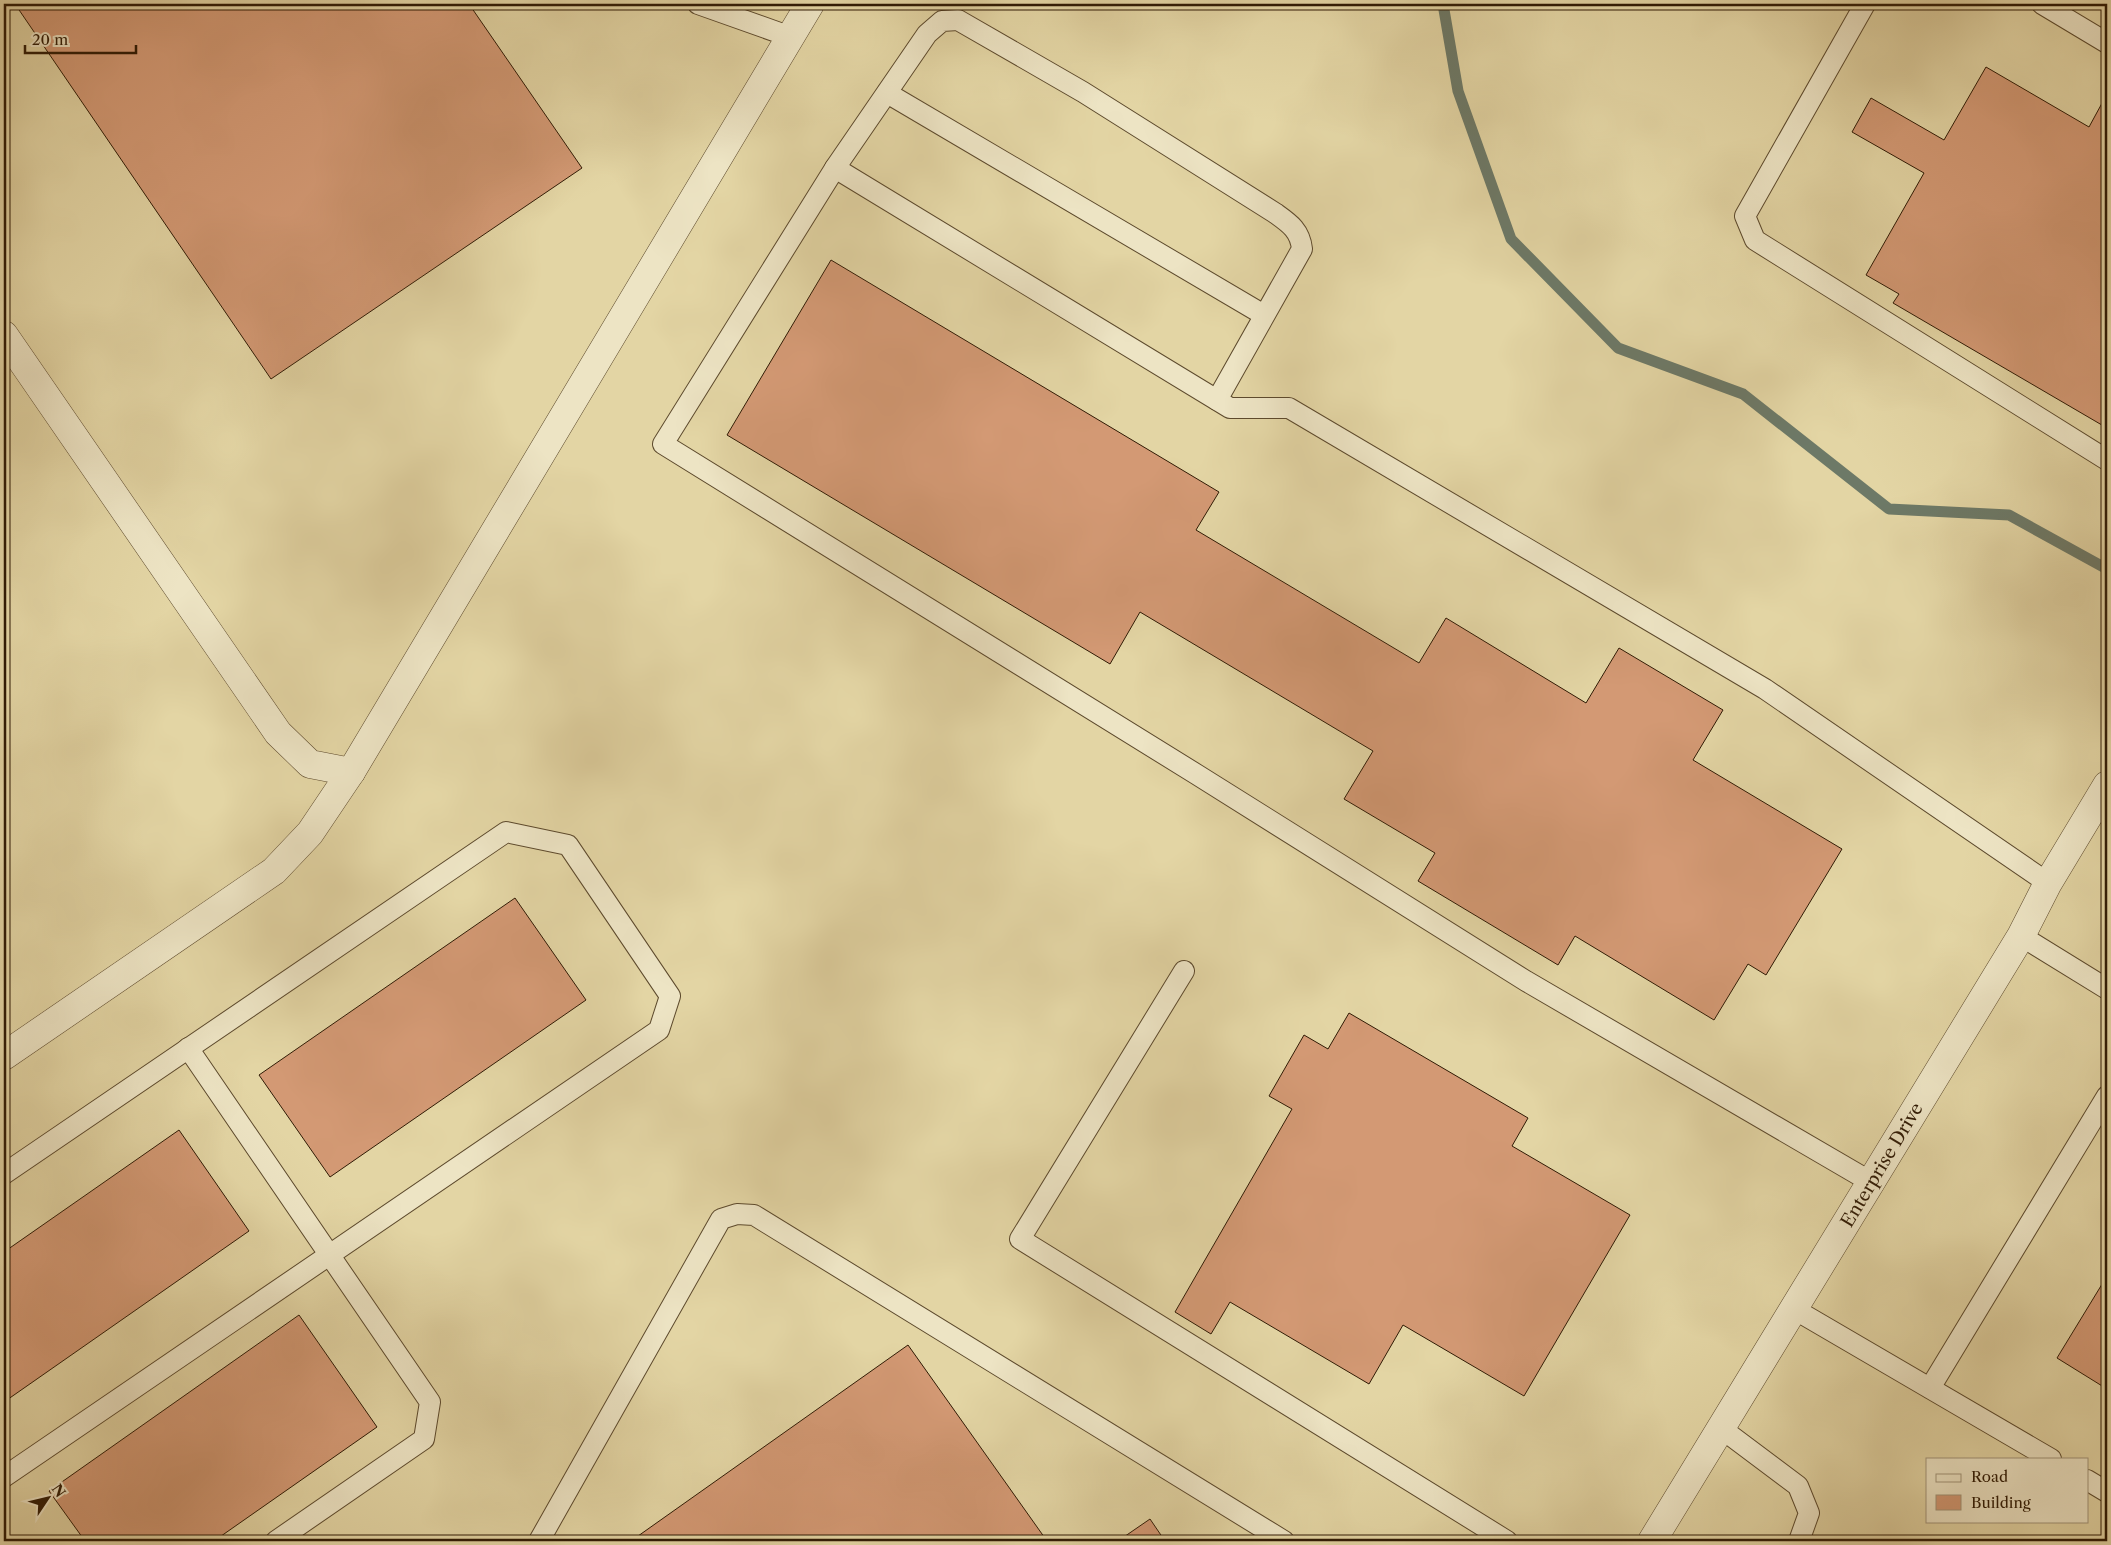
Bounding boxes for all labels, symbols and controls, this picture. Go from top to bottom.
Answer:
scale bar [25,22,136,54]
text: 20 m [32,30,68,49]
street label: Enterprise Drive [1836,1099,1928,1231]
legend [1926,1458,2088,1522]
text: Road [1971,1467,2008,1486]
north arrow [22,1472,72,1522]
text: N [48,1480,70,1501]
text: Building [1971,1493,2031,1512]

